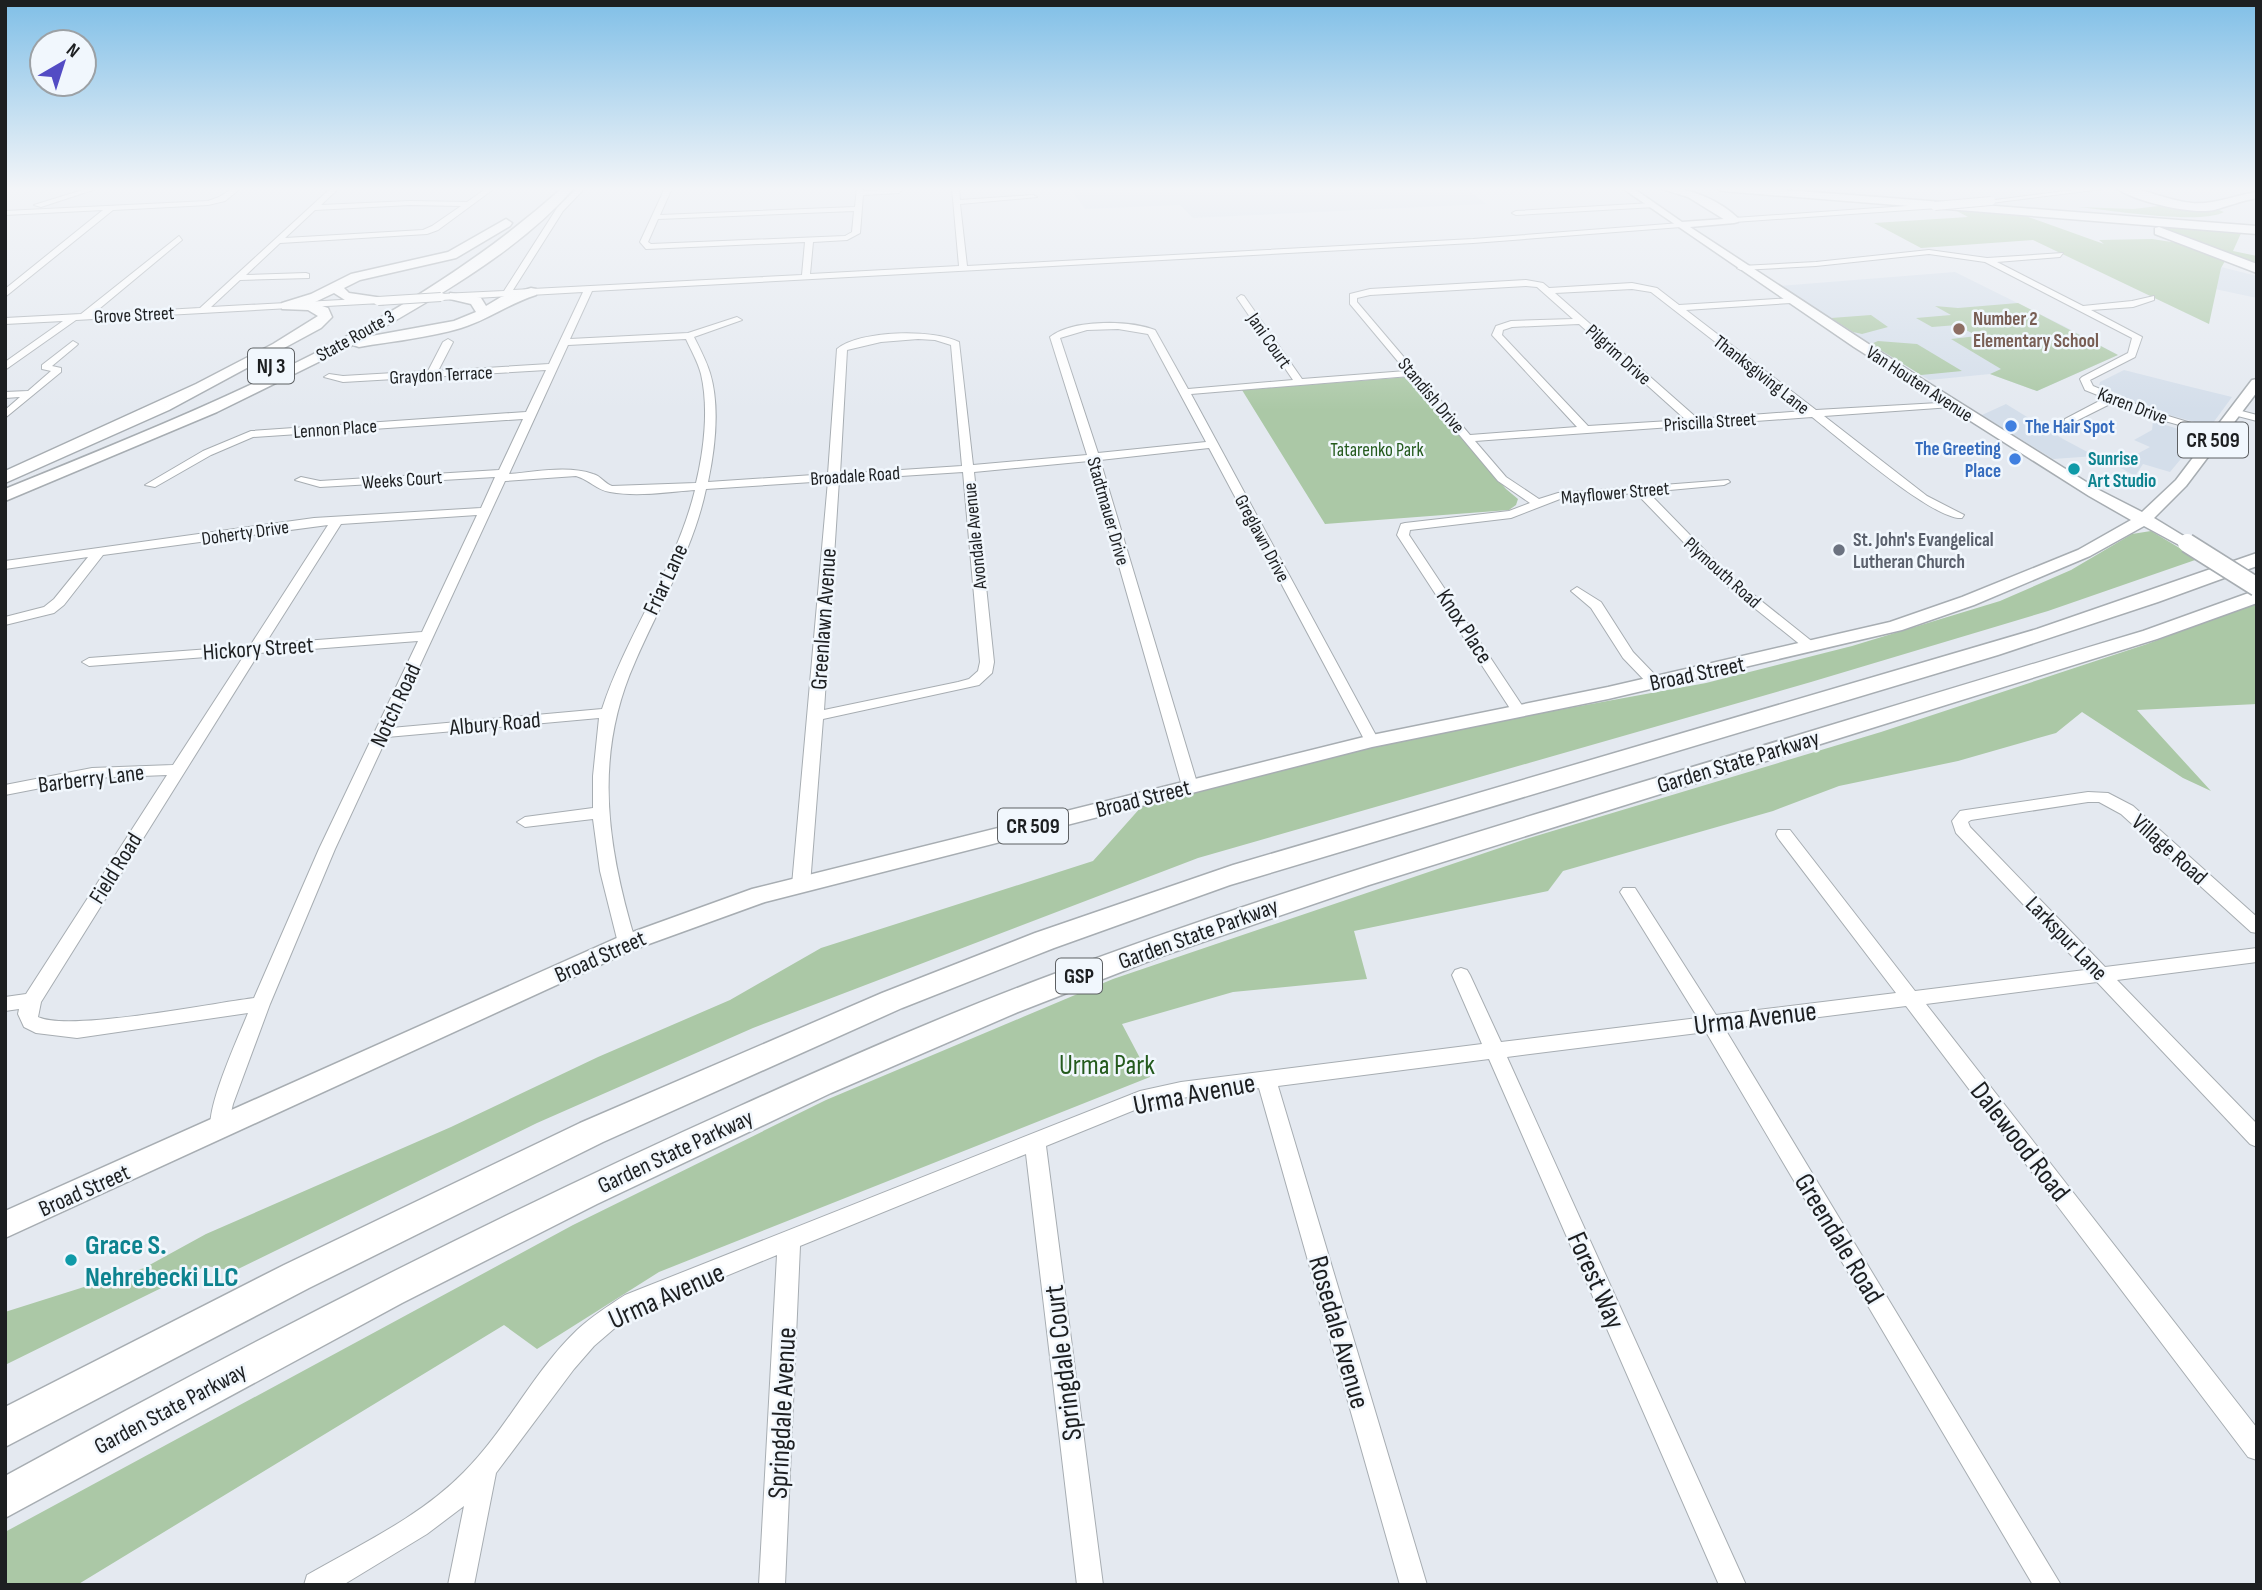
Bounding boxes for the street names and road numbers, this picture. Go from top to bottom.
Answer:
street label: Grove Street [93,302,175,329]
street label: State Route 3 [313,305,399,367]
street label: Jani Court [1241,308,1296,373]
street label: Pilgrim Drive [1581,320,1655,390]
street label: Thanksgiving Lane [1708,331,1814,420]
street label: Van Houten Avenue [1861,341,1977,427]
road number: NJ 3 [248,348,294,384]
street label: Standish Drive [1393,353,1469,439]
street label: Graydon Terrace [389,361,493,390]
street label: Karen Drive [2094,383,2171,430]
street label: Priscilla Street [1663,408,1757,437]
street label: Lennon Place [293,415,378,444]
road number: CR 509 [2178,422,2248,458]
street label: Stadtmauer Drive [1081,455,1134,568]
street label: Broadale Road [809,462,901,491]
street label: Weeks Court [361,466,443,495]
street label: Mayflower Street [1560,477,1671,510]
street label: Avondale Avenue [958,481,993,591]
street label: Greglawn Drive [1229,491,1294,586]
street label: Doherty Drive [200,516,290,551]
street label: Plymouth Road [1679,533,1765,614]
street label: Friar Lane [637,539,694,619]
street label: Greenlawn Avenue [805,547,843,691]
street label: Knox Place [1430,584,1498,669]
street label: Hickory Street [202,631,314,667]
street label: Broad Street [1647,650,1747,698]
street label: Notch Road [364,659,427,752]
street label: Albury Road [447,706,542,742]
street label: Garden State Parkway [1654,724,1823,800]
street label: Barberry Lane [36,759,146,799]
street label: Broad Street [1093,774,1194,824]
road number: CR 509 [998,808,1068,844]
street label: Village Road [2126,808,2213,891]
street label: Field Road [83,828,149,909]
street label: Larkspur Lane [2019,891,2113,987]
street label: Garden State Parkway [1115,892,1282,976]
street label: Broad Street [551,924,650,989]
road number: GSP [1056,958,1102,993]
street label: Urma Avenue [1692,995,1819,1042]
street label: Urma Avenue [1130,1066,1258,1122]
street label: Dalewood Road [1963,1076,2077,1208]
street label: Garden State Parkway [593,1104,758,1200]
street label: Broad Street [35,1158,134,1223]
street label: Greendale Road [1787,1168,1890,1310]
street label: Forest Way [1560,1227,1632,1334]
street label: Rosedale Avenue [1301,1252,1376,1413]
street label: Urma Avenue [603,1256,730,1337]
street label: Springdale Court [1038,1283,1089,1443]
street label: Springdale Avenue [762,1326,803,1500]
street label: Garden State Parkway [90,1357,251,1461]

